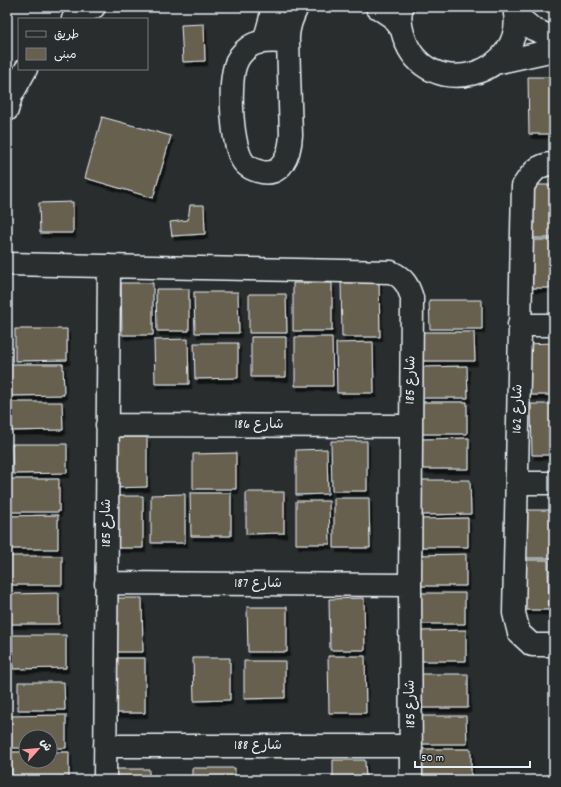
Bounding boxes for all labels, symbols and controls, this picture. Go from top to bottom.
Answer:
legend [18,18,148,70]
text: طريق [54,27,79,44]
text: مبنى [54,47,77,64]
street label: شارع 185 [401,355,421,405]
street label: شارع 162 [508,384,528,434]
street label: شارع 186 [234,415,284,435]
street label: شارع 185 [97,499,117,547]
street label: شارع 187 [234,574,282,594]
street label: شارع 185 [401,679,421,729]
north arrow [18,729,58,769]
text: ش [35,736,55,754]
street label: شارع 188 [234,736,282,756]
scale bar [415,743,530,769]
text: 50 m [421,750,444,767]

